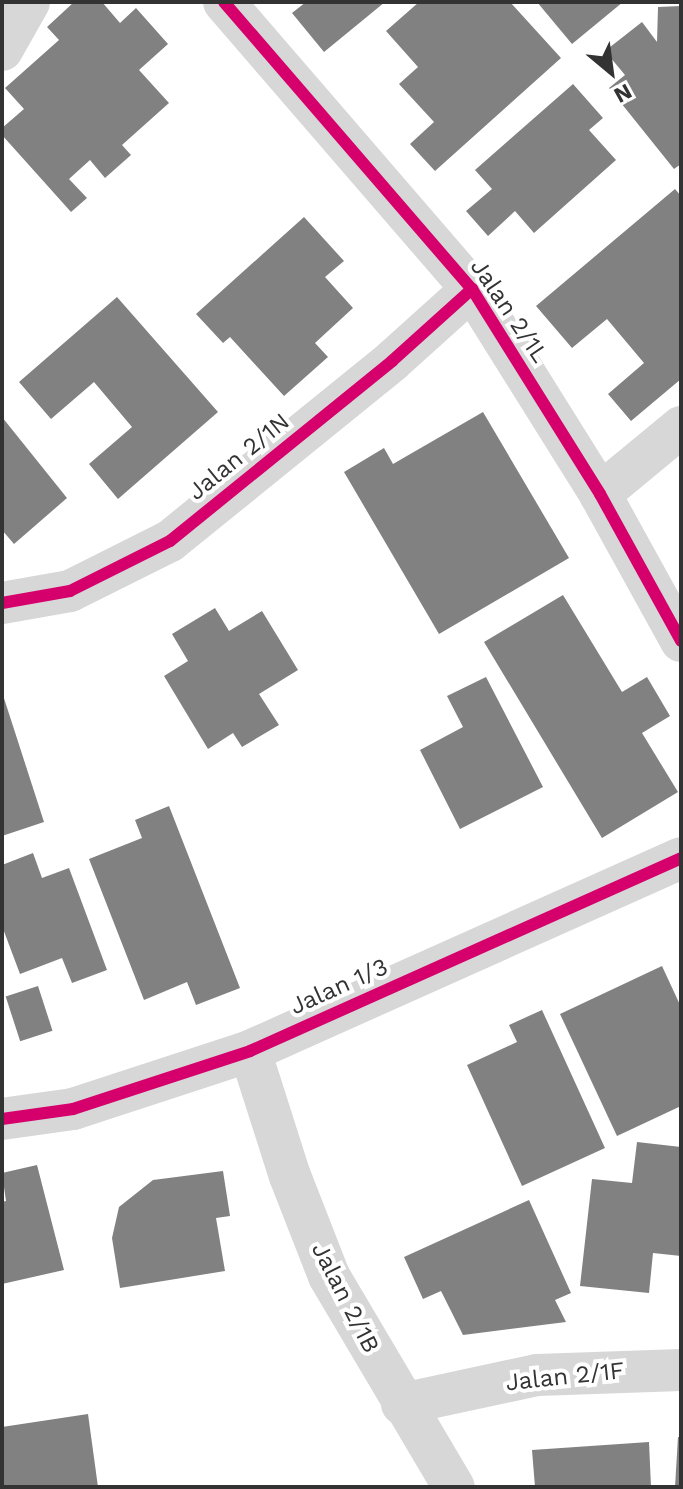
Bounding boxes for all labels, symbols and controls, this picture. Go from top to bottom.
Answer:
north arrow [571,32,651,112]
text: N [610,79,636,108]
street label: Jalan 2/1L [464,254,554,368]
street label: Jalan 2/1N [182,407,296,507]
street label: Jalan 1/3 [285,953,393,1021]
street label: Jalan 2/1B [305,1238,385,1358]
street label: Jalan 2/1F [504,1356,626,1398]

